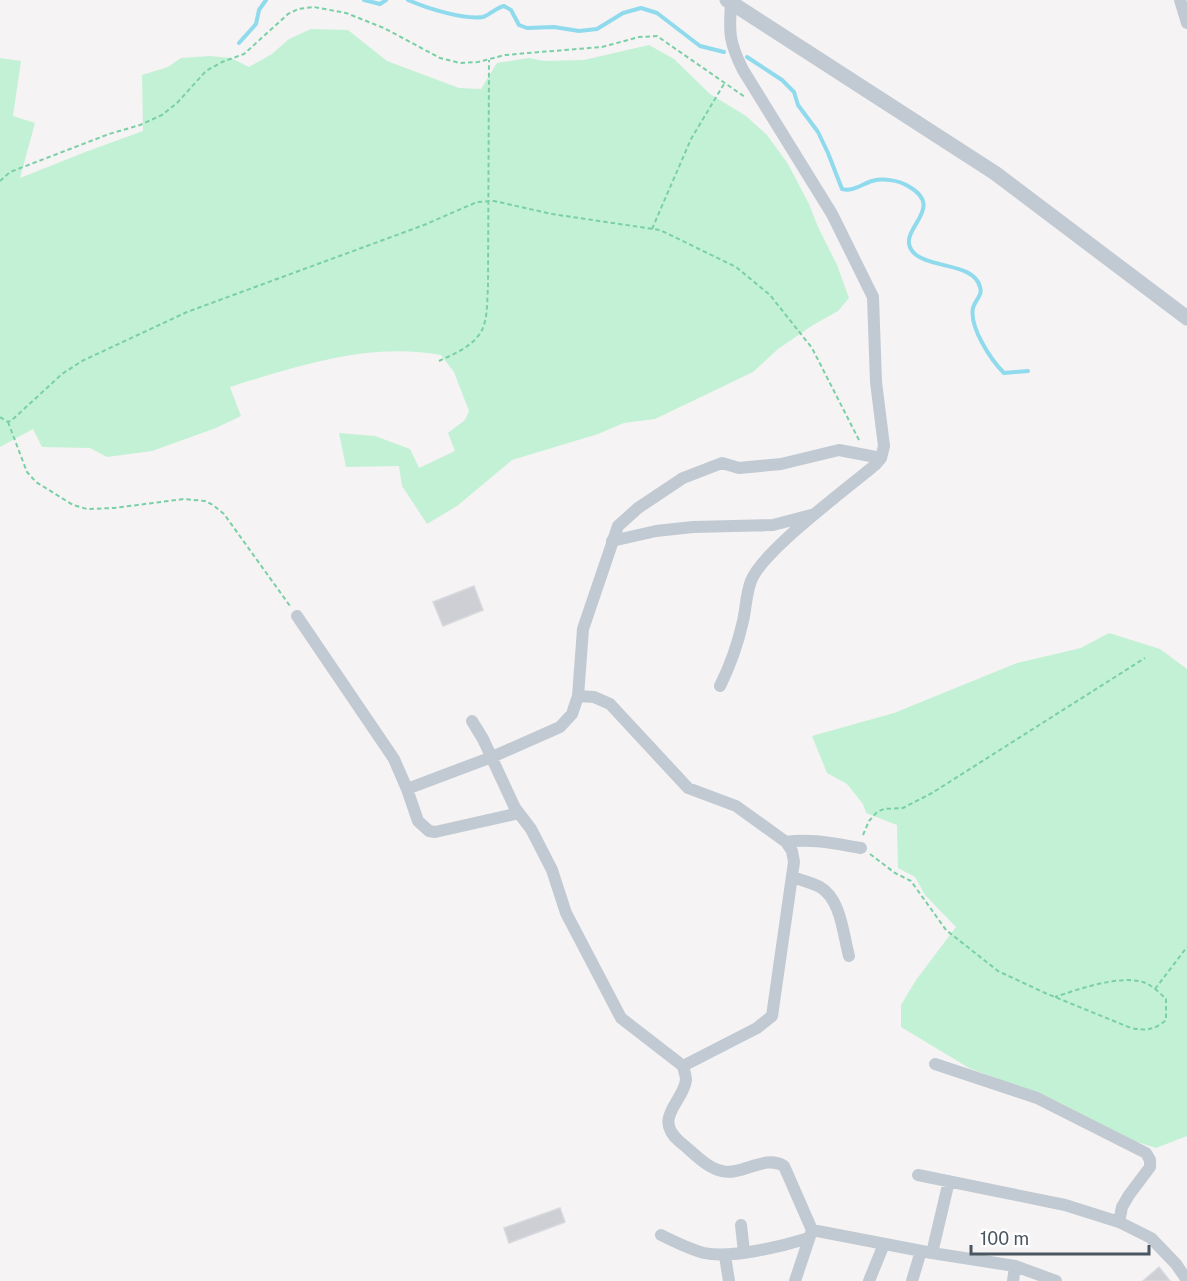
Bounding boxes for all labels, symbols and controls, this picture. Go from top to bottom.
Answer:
scale bar [971,1218,1150,1256]
text: 100 m [980,1228,1029,1249]

